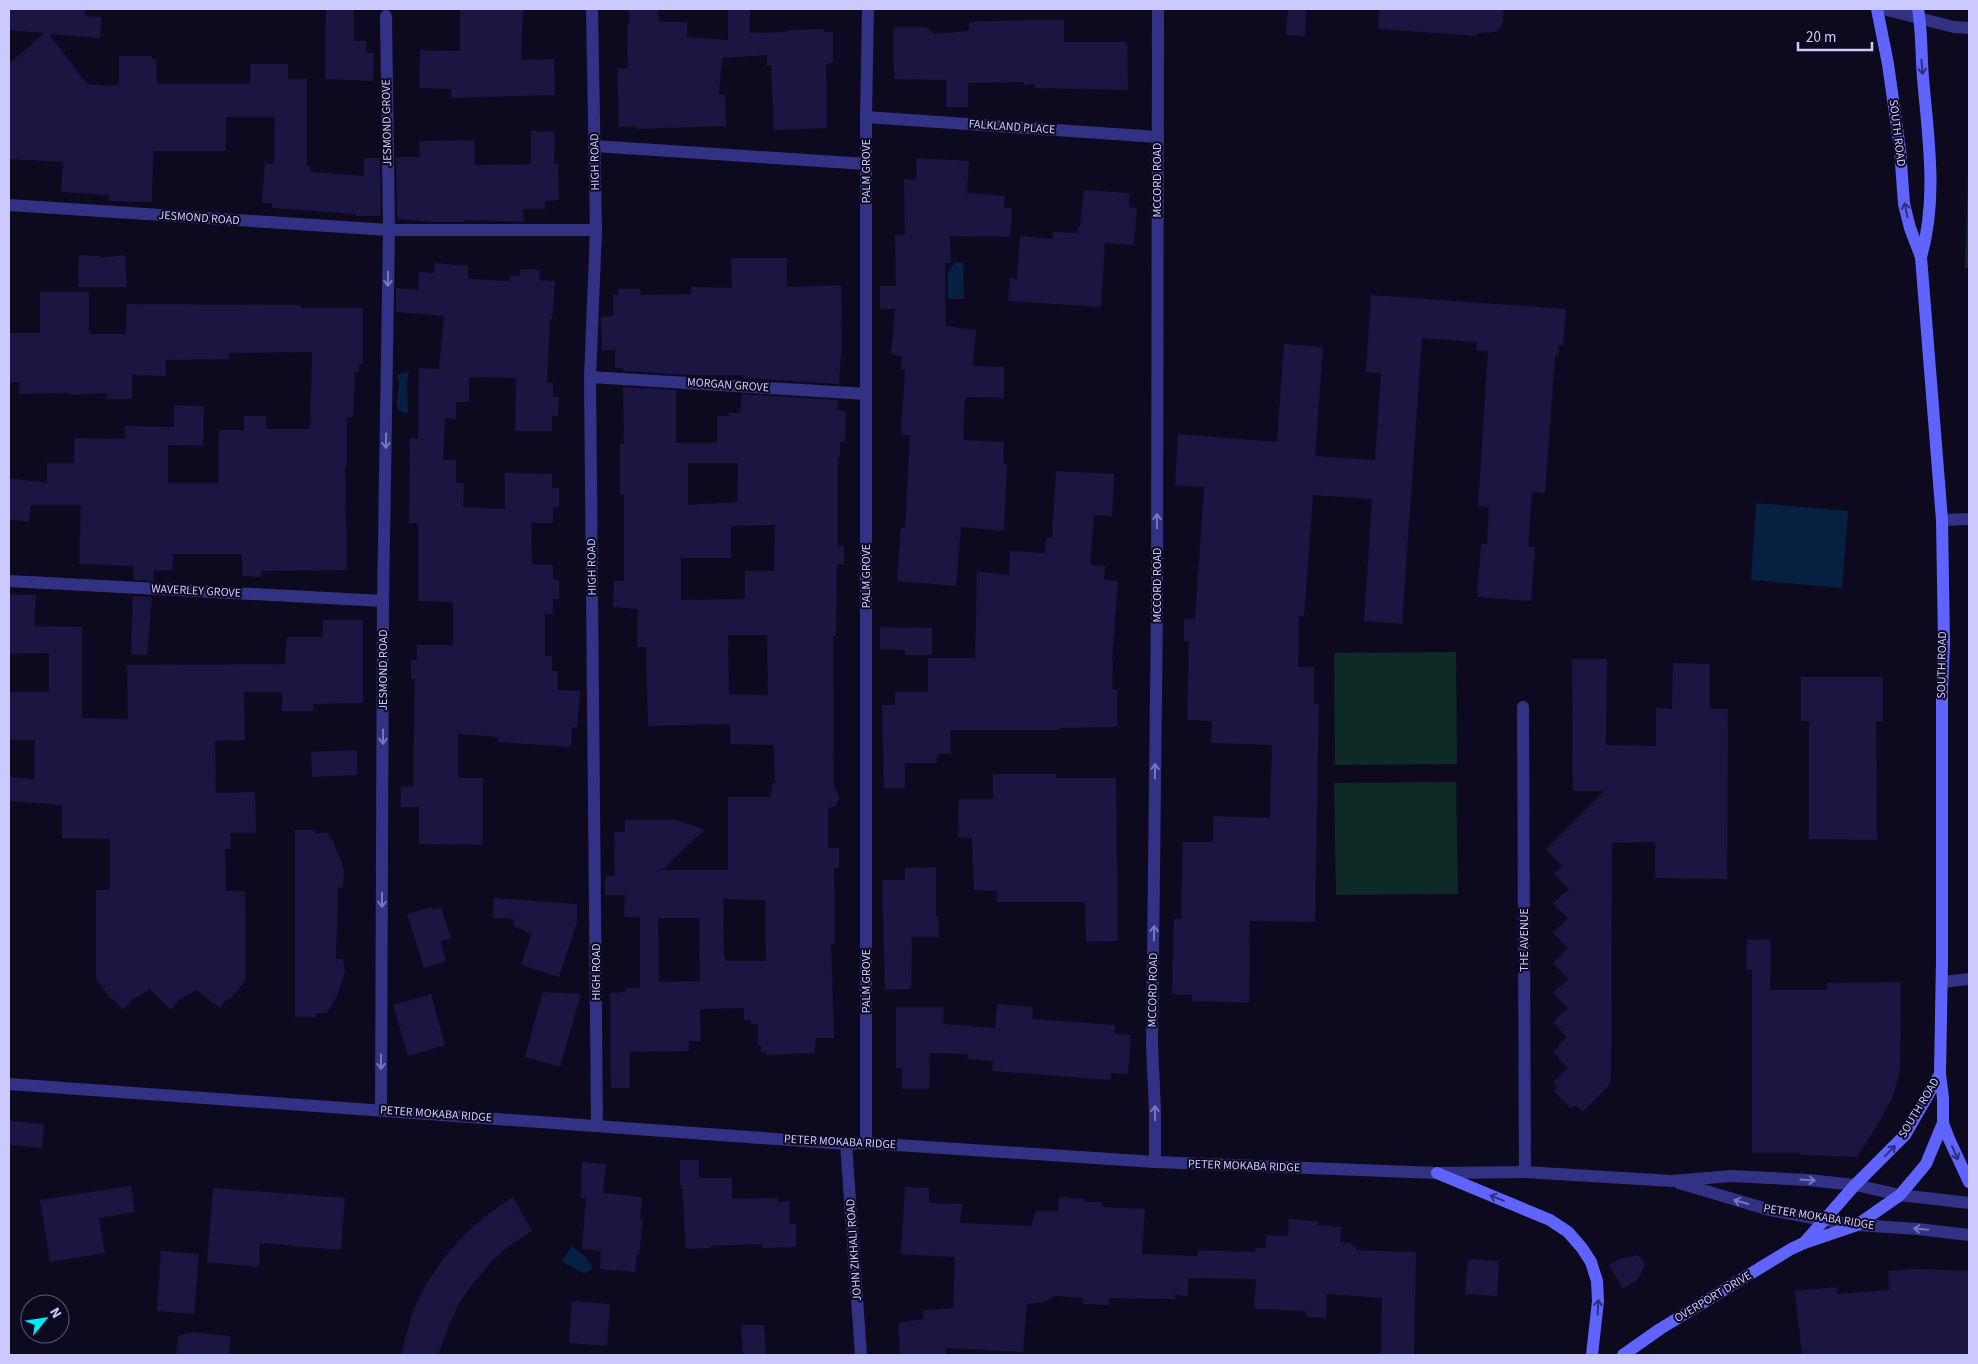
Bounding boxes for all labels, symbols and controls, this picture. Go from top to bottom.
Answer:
scale bar [1798,20,1872,52]
text: 20 m [1806,27,1836,48]
one-way arrow [1918,59,1927,75]
street label: JESMOND GROVE [378,79,396,167]
street label: SOUTH ROAD [1884,99,1910,167]
street label: FALKLAND PLACE [968,115,1056,139]
street label: HIGH ROAD [586,133,604,191]
street label: PALM GROVE [858,139,875,203]
street label: MCCORD ROAD [1149,143,1166,217]
one-way arrow [1901,203,1910,219]
street label: JESMOND ROAD [158,207,240,229]
one-way arrow [383,270,393,286]
street label: MORGAN GROVE [686,374,770,396]
one-way arrow [381,432,391,449]
one-way arrow [1152,513,1162,530]
street label: HIGH ROAD [583,538,601,596]
street label: PALM GROVE [858,544,875,608]
street label: MCCORD ROAD [1149,548,1166,622]
street label: WAVERLEY GROVE [151,580,241,602]
street label: JESMOND ROAD [375,629,392,711]
street label: SOUTH ROAD [1933,631,1951,699]
one-way arrow [378,729,388,745]
one-way arrow [1150,763,1160,780]
one-way arrow [377,892,387,908]
street label: THE AVENUE [1516,908,1533,972]
one-way arrow [1149,926,1158,942]
street label: HIGH ROAD [588,943,605,1001]
street label: PALM GROVE [858,949,875,1013]
street label: MCCORD ROAD [1144,952,1162,1028]
one-way arrow [376,1054,386,1070]
street label: SOUTH ROAD [1894,1075,1944,1141]
street label: PETER MOKABA RIDGE [379,1102,493,1126]
one-way arrow [1150,1106,1160,1122]
street label: PETER MOKABA RIDGE [784,1131,896,1153]
one-way arrow [1884,1144,1896,1157]
one-way arrow [1951,1145,1961,1160]
street label: PETER MOKABA RIDGE [1188,1156,1300,1176]
one-way arrow [1799,1175,1815,1185]
one-way arrow [1490,1193,1505,1202]
one-way arrow [1733,1196,1749,1206]
street label: JOHN ZIKHALI ROAD [842,1198,866,1302]
street label: PETER MOKABA RIDGE [1762,1200,1876,1234]
one-way arrow [1913,1224,1929,1234]
street label: OVERPORT DRIVE [1671,1267,1755,1327]
north arrow [20,1294,70,1344]
one-way arrow [1593,1299,1602,1315]
text: N [44,1304,66,1322]

